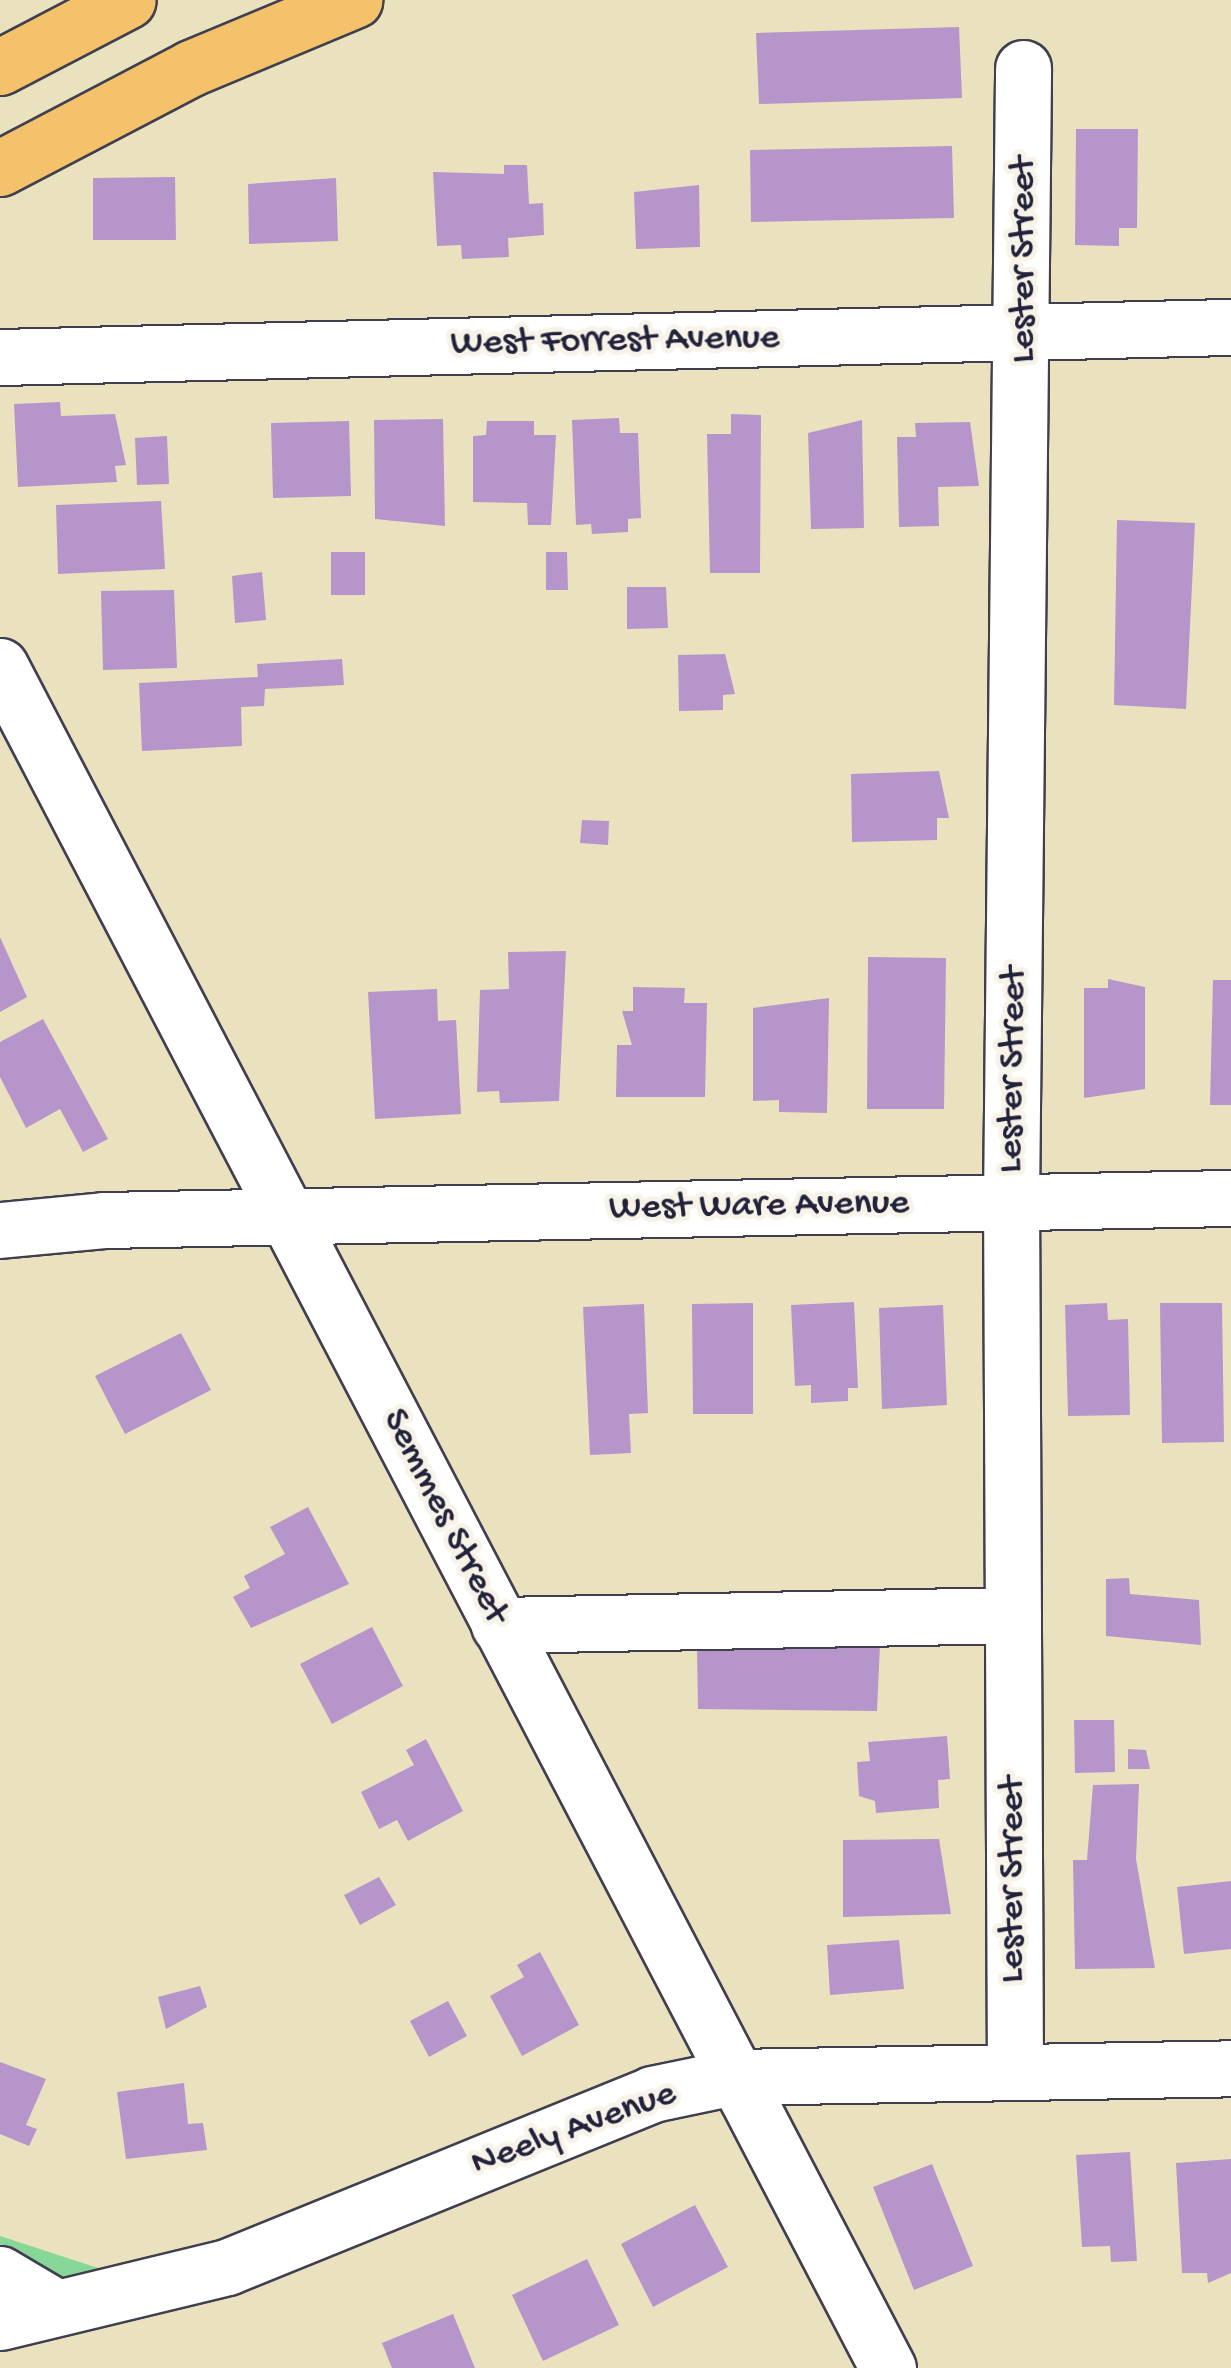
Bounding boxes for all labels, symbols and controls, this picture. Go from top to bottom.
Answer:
street label: Lester Street [1002,157,1048,363]
street label: West Forrest Avenue [450,316,780,368]
street label: Lester Street [989,966,1039,1174]
street label: West Ware Avenue [609,1182,909,1232]
street label: Semmes Street [370,1402,518,1632]
street label: Lester Street [991,1777,1037,1983]
street label: Neely Avenue [465,2072,683,2188]

